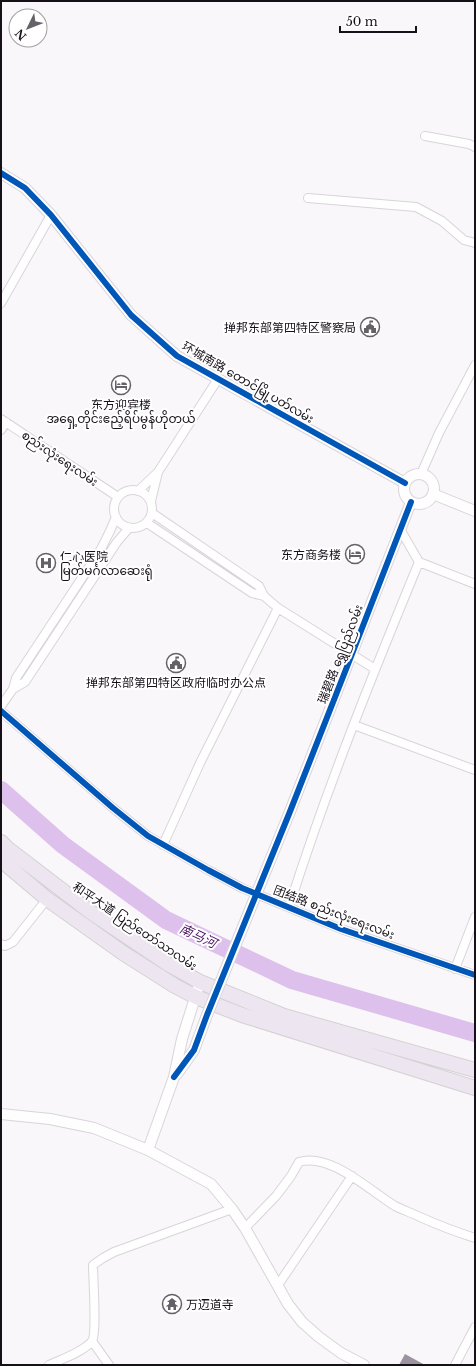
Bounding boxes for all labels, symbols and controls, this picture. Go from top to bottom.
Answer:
north arrow [8,8,48,48]
scale bar [340,8,416,34]
text: 50 m [346,14,378,29]
text: N [12,26,29,43]
public building icon: 掸邦东部第四特区警察局 [359,316,381,338]
place label: 掸邦东部第四特区警察局 [224,320,356,335]
street label: 环城南路 တောင်မြို့ပတ်လမ်း [178,337,317,428]
hotel icon: 东方迎宾楼 အရှေ့တိုင်းဧည့်ရိပ်မွန်ဟိုတယ် [110,374,132,396]
place label: 东方迎宾楼 အရှေ့တိုင်းဧည့်ရိပ်မွန်ဟိုတယ် [47,397,195,429]
street label: စည်းလုံးရေးလမ်း [17,426,102,492]
hotel icon: 东方商务楼 [344,543,366,565]
place label: 东方商务楼 [281,547,341,562]
place label: 仁心医院 မြတ်မင်္ဂလာဆေးရုံ [60,549,153,581]
hospital icon: 仁心医院 မြတ်မင်္ဂလာဆေးရုံ [35,552,57,574]
street label: 瑞碧路 ရွှေပြည်လမ်း [313,602,369,707]
public building icon: 掸邦东部第四特区政府临时办公点 [165,652,187,674]
place label: 掸邦东部第四特区政府临时办公点 [86,675,266,690]
street label: 和平大道 ပြည်တော်သာလမ်း [68,878,201,976]
street label: 团结路 စည်းလုံးရေးလမ်း [270,881,397,945]
water label: 南马河 [177,920,222,953]
temple icon: 万迈道寺 [161,1293,183,1315]
place label: 万迈道寺 [186,1297,234,1312]

